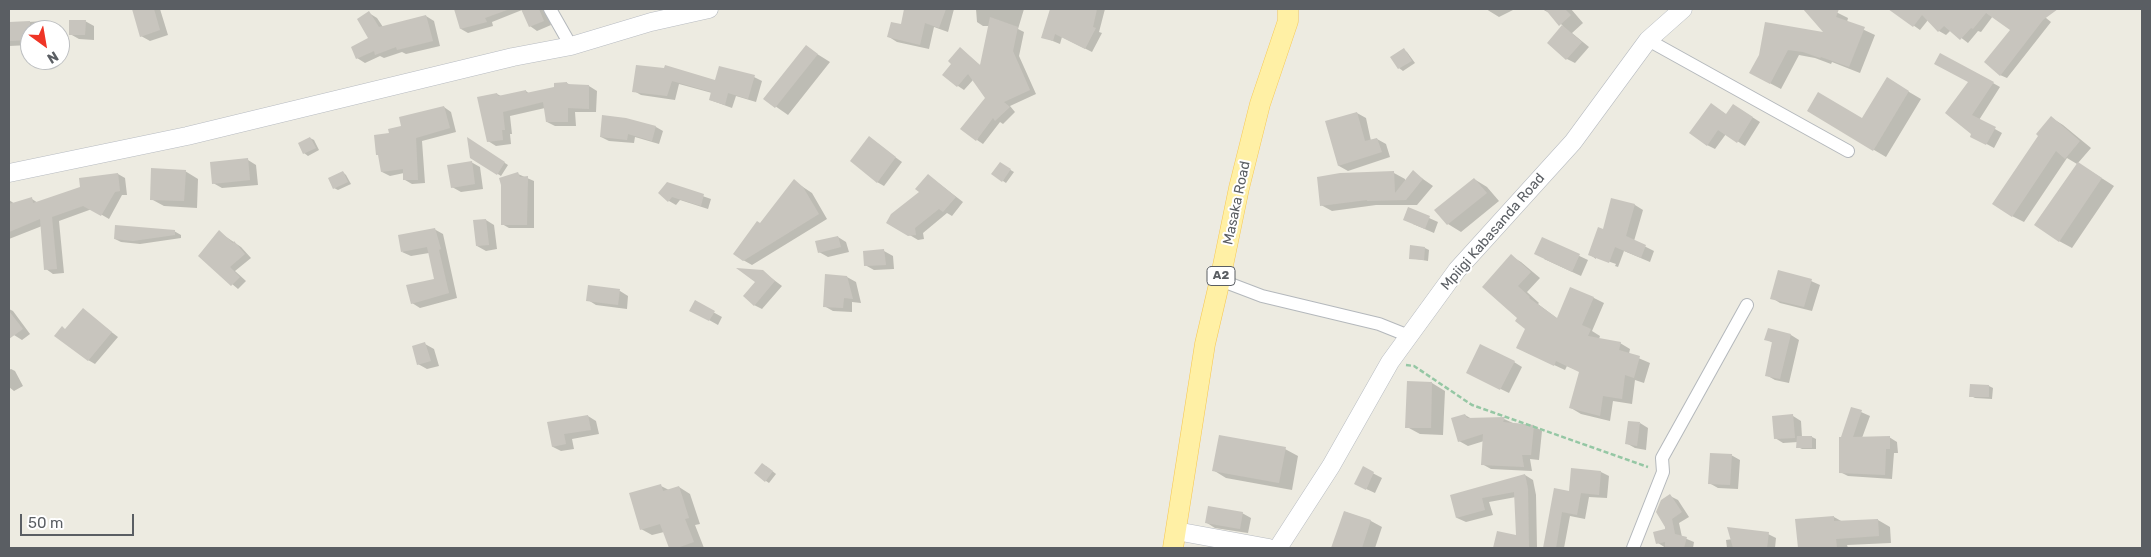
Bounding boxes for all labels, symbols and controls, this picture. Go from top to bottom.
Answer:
north arrow [20,20,70,70]
text: N [44,47,61,67]
street label: Masaka Road [1220,160,1254,246]
street label: Mpiigi Kabasanda Road [1438,170,1548,294]
road number: A2 [1207,266,1235,286]
scale bar [22,504,136,536]
text: 50 m [28,514,63,532]

